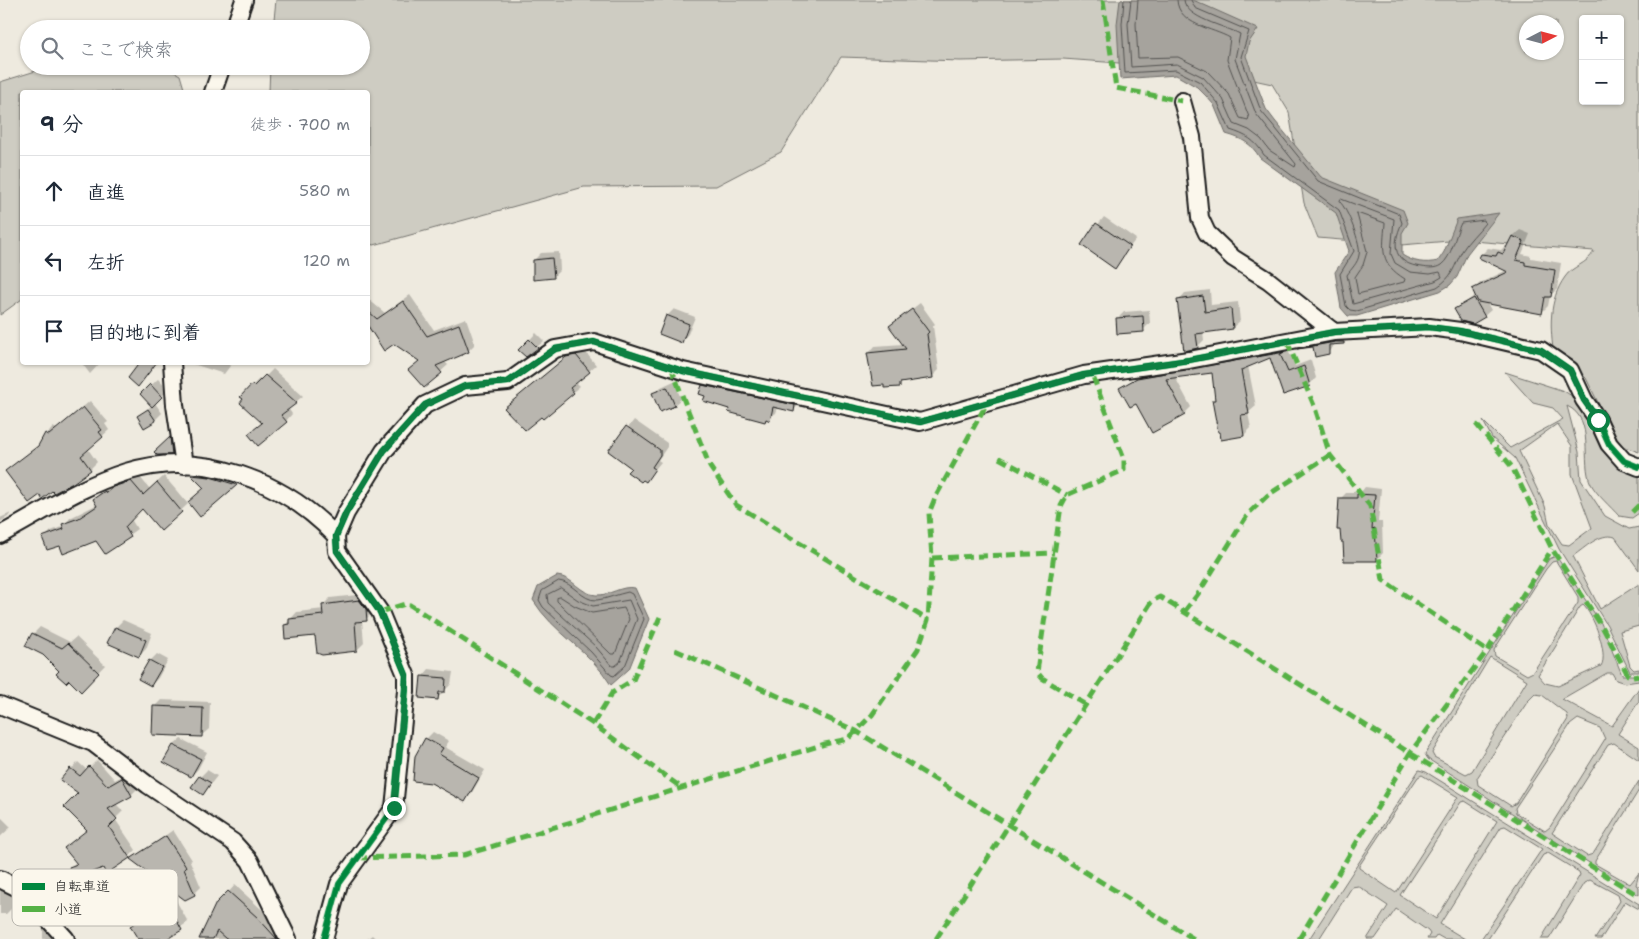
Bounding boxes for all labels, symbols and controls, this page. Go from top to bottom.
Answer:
north arrow [1519,15,1564,60]
map controls [1579,15,1624,105]
button: + [1579,15,1624,60]
search box [20,20,370,75]
icon: search [38,34,66,62]
text: ここで検索 [78,37,173,62]
button: − [1579,60,1624,105]
text: 9 分 [40,110,83,138]
text: 徒歩 · 700 m [250,114,350,135]
icon: ahead [40,177,68,205]
text: 直進 [87,180,125,205]
text: 580 m [299,180,350,201]
icon: left [40,247,68,275]
text: 左折 [87,250,125,275]
text: 120 m [303,250,350,271]
icon: arrive [40,317,68,345]
text: 目的地に到着 [87,320,201,345]
route start [1587,409,1610,432]
route end [383,797,406,820]
legend [12,869,178,926]
text: 自転車道 [54,877,110,895]
text: 小道 [54,900,82,918]

